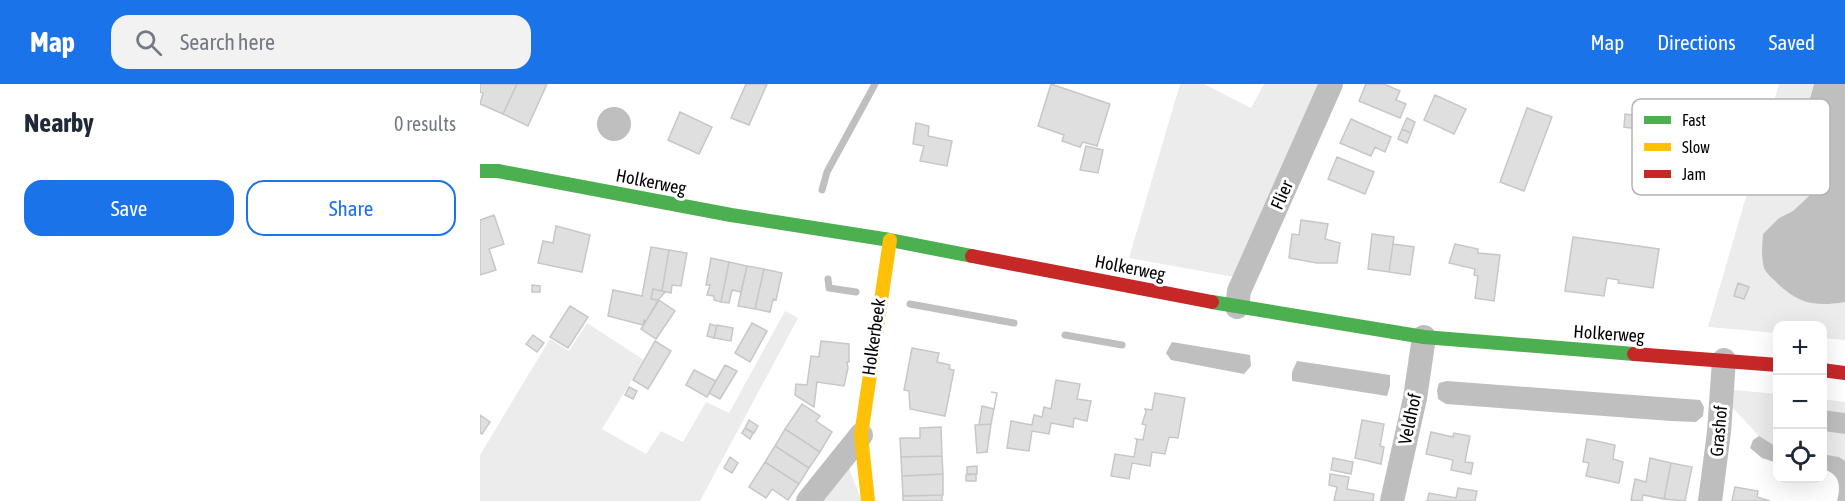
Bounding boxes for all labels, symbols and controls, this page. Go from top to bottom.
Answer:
search box [111,15,531,69]
text: Map [30,26,75,58]
icon: search [132,26,165,59]
text: Search here [180,29,275,55]
text: Map [1590,30,1624,54]
text: Directions [1657,30,1736,54]
text: Saved [1769,30,1815,54]
legend [1632,99,1830,195]
text: Nearby [24,108,94,138]
text: Fast [1682,111,1706,129]
text: 0 results [394,112,456,135]
text: Slow [1682,138,1710,156]
street label: Holkerweg [614,164,688,199]
text: Jam [1682,165,1706,183]
street label: Flier [1266,176,1297,213]
button: Save [24,180,234,236]
button: Share [246,180,456,236]
street label: Holkerweg [1093,250,1167,285]
street label: Holkerbeek [858,297,889,377]
street label: Holkerweg [1573,321,1646,346]
map controls [1773,321,1827,483]
button: + [1773,321,1827,375]
button: − [1773,375,1827,429]
street label: Veldhof [1394,391,1425,446]
street label: Grashof [1706,404,1731,457]
button: locate [1773,429,1827,483]

